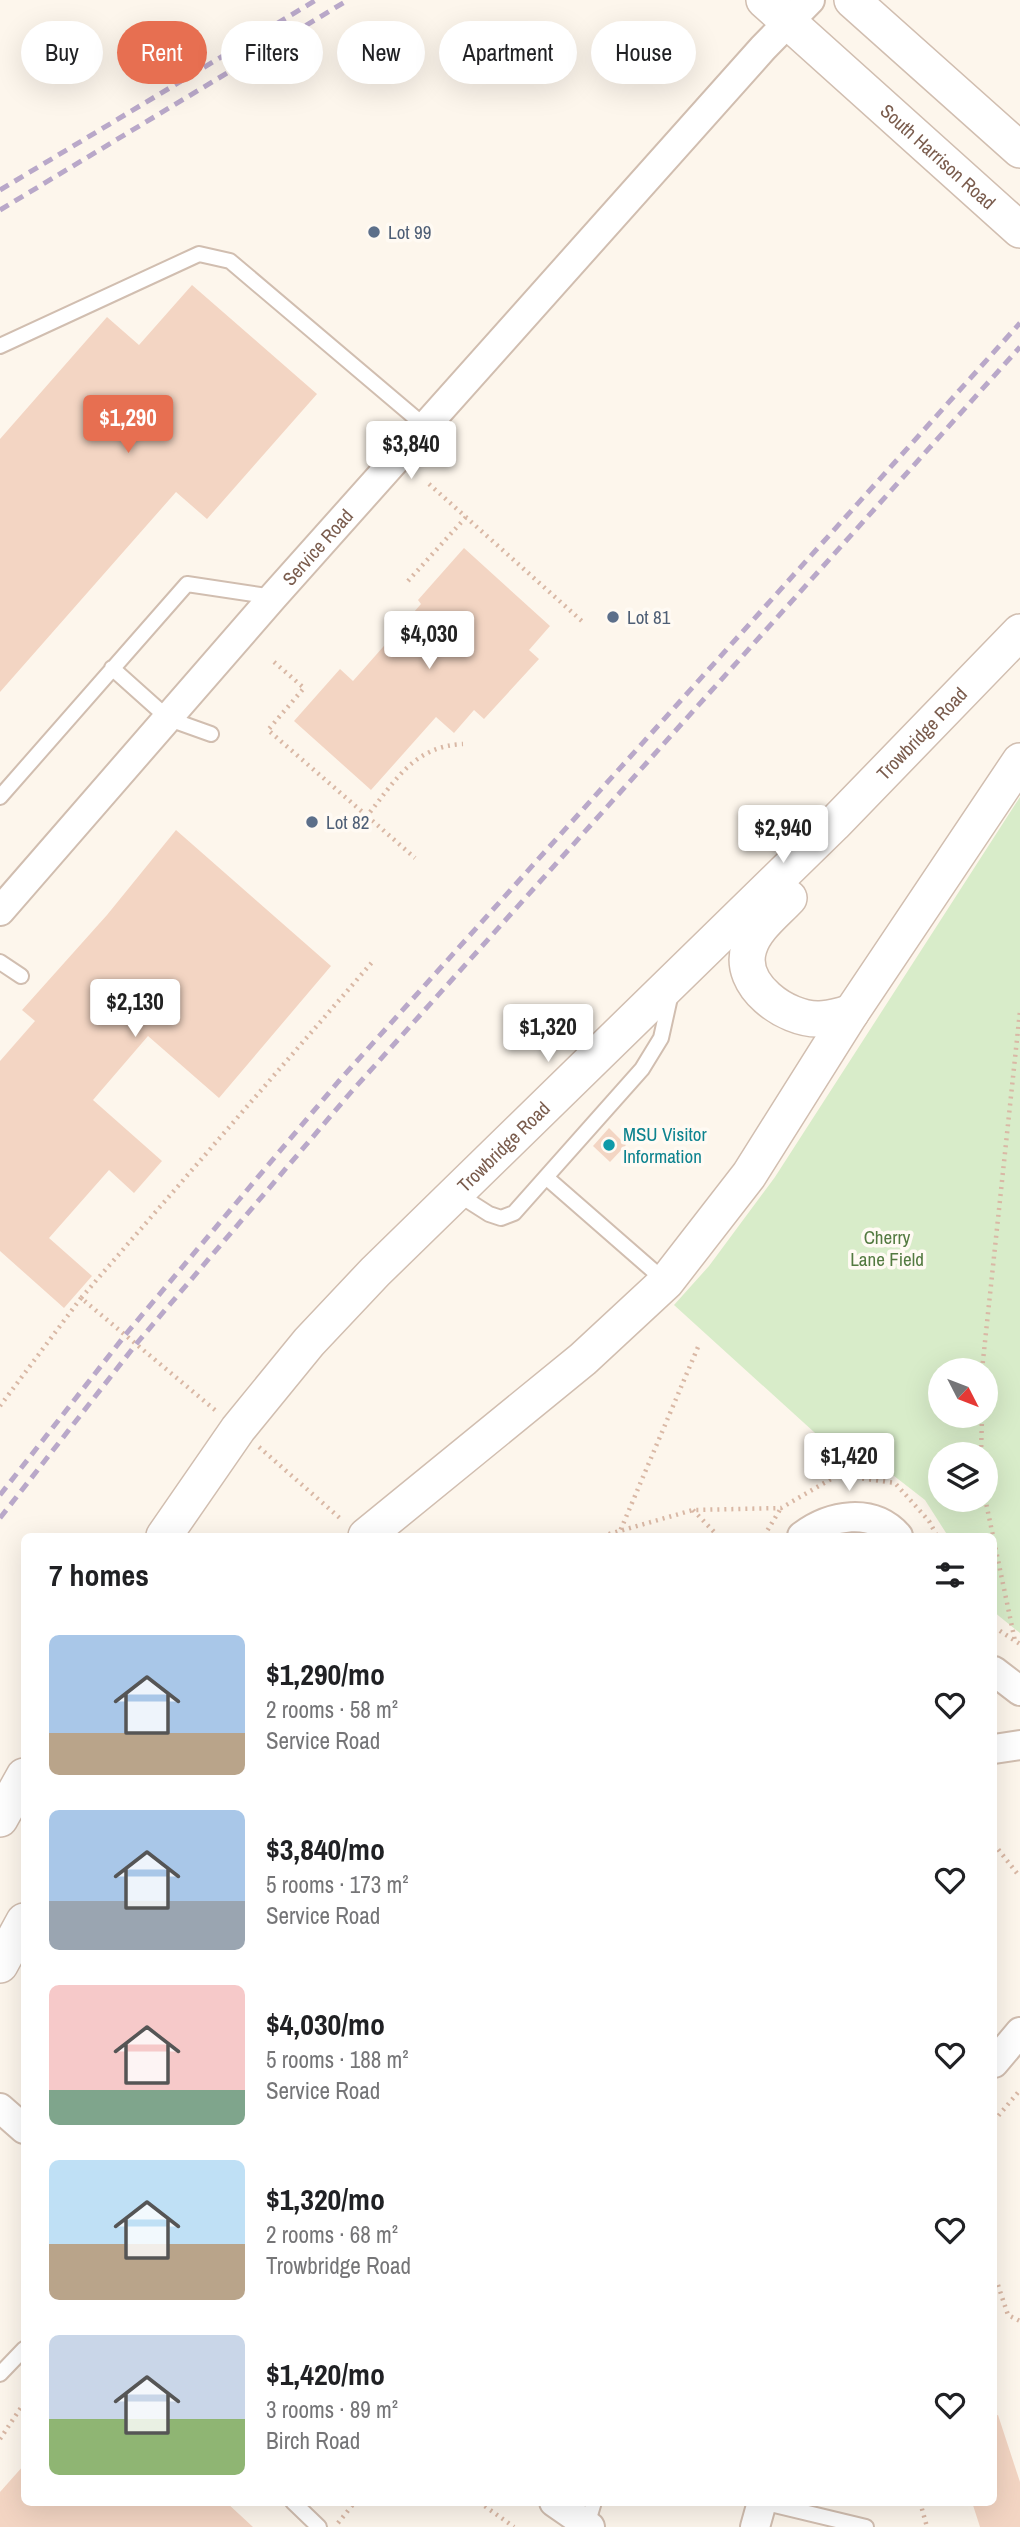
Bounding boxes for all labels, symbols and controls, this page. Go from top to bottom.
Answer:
chip: Buy [21,21,103,84]
chip: Rent [117,21,207,84]
chip: Filters [221,21,323,84]
chip: New [337,21,425,84]
chip: Apartment [439,21,577,84]
chip: House [591,21,696,84]
street label: South Harrison Road [875,98,1001,215]
place label: Lot 99 [388,219,431,245]
marker: Lot 99 [366,224,382,240]
pin: $1,290 [71,396,185,455]
text: $1,290 [99,402,157,433]
pin: $3,840 [354,421,468,481]
text: $3,840 [382,428,440,459]
street label: Service Road [276,503,359,591]
place label: Lot 81 [627,604,671,630]
marker: Lot 81 [605,609,621,625]
pin: $4,030 [372,612,486,671]
text: $4,030 [400,618,458,649]
street label: Trowbridge Road [871,681,973,786]
pin: $2,940 [726,806,840,865]
place label: Lot 82 [326,809,369,835]
text: $2,940 [754,812,812,843]
marker: Lot 82 [304,814,320,830]
pin: $2,130 [78,979,192,1039]
text: $2,130 [106,986,164,1017]
pin: $1,320 [491,1004,605,1064]
text: $1,320 [519,1011,577,1042]
street label: Trowbridge Road [451,1096,555,1198]
place label: MSU Visitor Information [623,1121,708,1169]
marker: MSU Visitor Information [601,1137,617,1153]
park label: Cherry Lane Field [850,1224,924,1272]
north arrow [928,1358,998,1428]
map controls [928,1358,998,1512]
pin: $1,420 [792,1434,906,1493]
text: $1,420 [820,1440,878,1471]
button: layers [928,1442,998,1512]
text: 7 homes [49,1555,149,1595]
icon: filters [931,1556,969,1594]
text: $1,290/mo [266,1654,385,1694]
icon: home [105,1663,189,1747]
icon: heart [931,1686,969,1724]
text: 2 rooms · 58 m² [266,1694,398,1725]
text: Service Road [266,1725,380,1756]
text: $3,840/mo [266,1829,385,1869]
icon: home [105,1838,189,1922]
icon: heart [931,1861,969,1899]
text: 5 rooms · 173 m² [266,1869,409,1900]
text: Service Road [266,1900,380,1931]
text: $4,030/mo [266,2004,385,2044]
icon: home [105,2013,189,2097]
icon: heart [931,2036,969,2074]
text: 5 rooms · 188 m² [266,2044,409,2075]
text: Service Road [266,2075,380,2106]
text: $1,320/mo [266,2179,385,2219]
icon: home [105,2188,189,2272]
icon: heart [931,2211,969,2249]
text: 2 rooms · 68 m² [266,2219,398,2250]
text: Trowbridge Road [266,2250,411,2281]
text: $1,420/mo [266,2354,385,2394]
icon: home [105,2363,189,2447]
icon: heart [931,2386,969,2424]
text: 3 rooms · 89 m² [266,2394,398,2425]
text: Birch Road [266,2425,360,2456]

